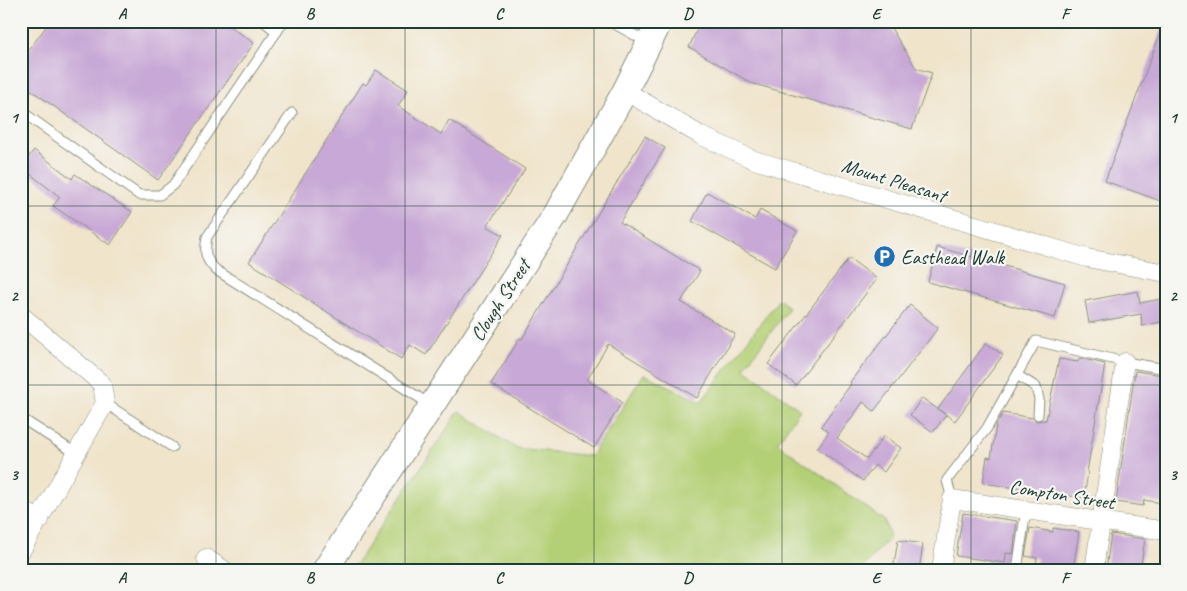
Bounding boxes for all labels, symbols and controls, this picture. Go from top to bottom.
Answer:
text: A [118,4,128,24]
text: B [306,4,316,24]
text: C [495,4,505,24]
text: D [683,4,694,24]
text: E [872,4,883,24]
text: F [1061,4,1072,24]
text: 1 [10,108,19,128]
text: 1 [1169,108,1178,128]
street label: Mount Pleasant [839,153,952,209]
parking icon: Easthead Walk [873,245,897,269]
place label: Easthead Walk [901,245,1006,270]
street label: Clough Street [465,252,538,346]
text: 2 [10,286,19,306]
text: 2 [1169,286,1178,306]
text: 3 [10,465,19,485]
text: 3 [1169,465,1178,485]
street label: Compton Street [1008,474,1119,515]
text: A [118,568,128,588]
text: B [306,568,316,588]
text: C [495,568,505,588]
text: D [683,568,694,588]
text: E [872,568,883,588]
text: F [1061,568,1072,588]

